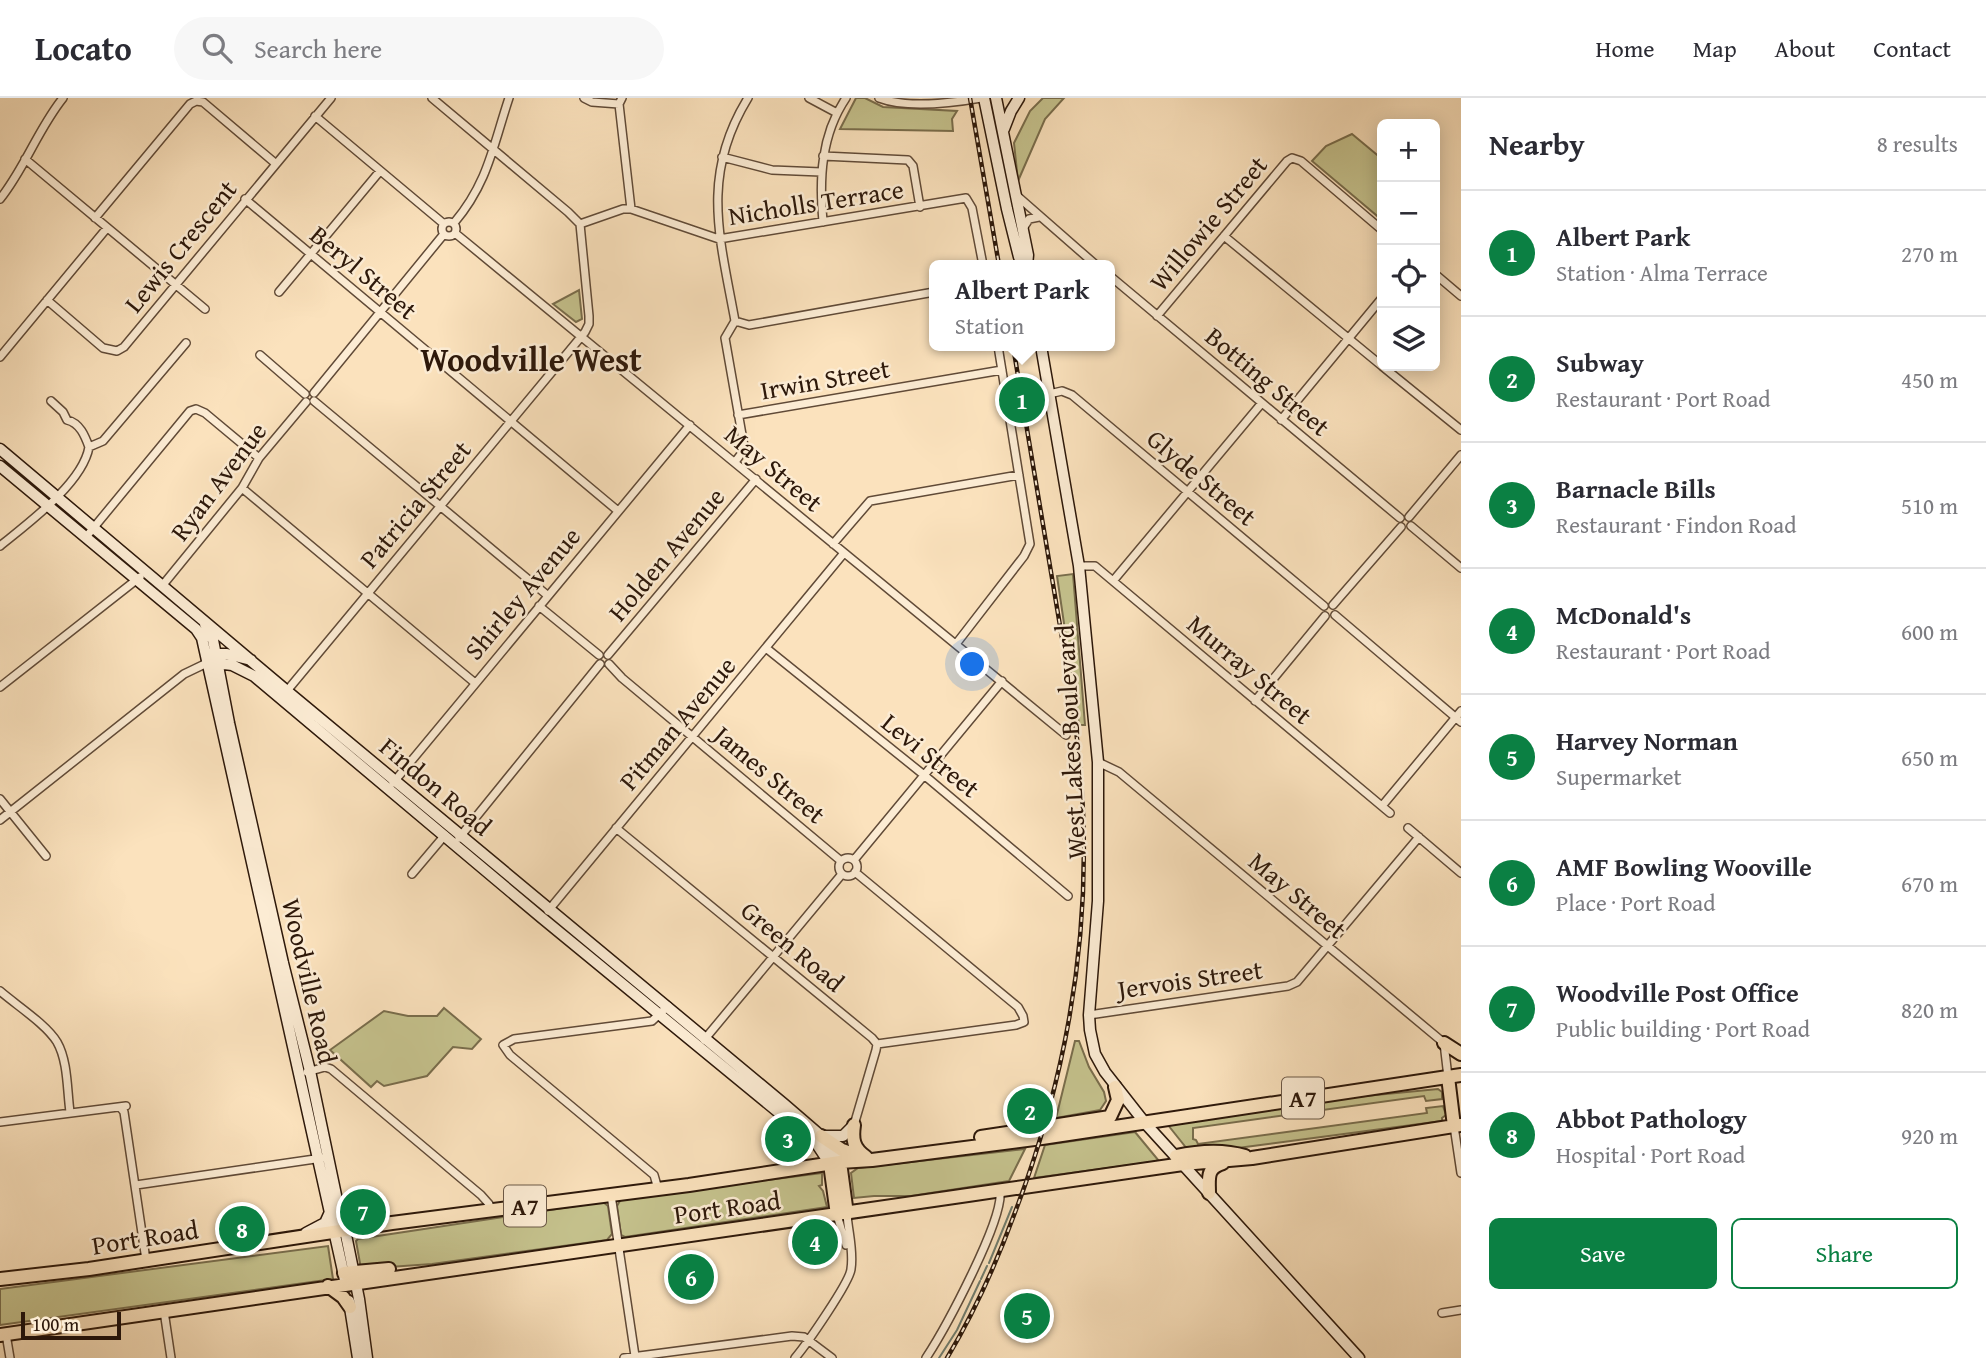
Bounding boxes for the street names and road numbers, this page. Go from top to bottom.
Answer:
street label: Willowie Street [1140,147,1276,299]
street label: Nicholls Terrace [726,169,906,235]
street label: Lewis Crescent [114,171,246,321]
street label: Beryl Street [302,215,426,329]
street label: Botting Street [1197,317,1339,445]
street label: Irwin Street [757,348,893,410]
street label: Ryan Avenue [160,413,276,549]
street label: May Street [716,415,832,521]
street label: Glyde Street [1138,419,1266,535]
street label: Patricia Street [350,432,480,576]
street label: Holden Avenue [598,479,734,629]
street label: Shirley Avenue [455,518,589,668]
street label: Murray Street [1179,605,1321,733]
street label: West Lakes Boulevard [1044,624,1096,860]
street label: Pitman Avenue [609,648,745,798]
street label: Levi Street [873,703,989,807]
street label: James Street [703,714,835,833]
street label: Findon Road [371,727,501,845]
street label: May Street [1240,842,1356,948]
street label: Green Road [733,891,853,1001]
street label: Woodville Road [272,894,348,1068]
street label: Jervois Street [1112,950,1265,1009]
road number: A7 [1282,1078,1324,1118]
street label: Port Road [671,1180,783,1234]
road number: A7 [504,1186,546,1226]
street label: Port Road [89,1209,201,1265]

